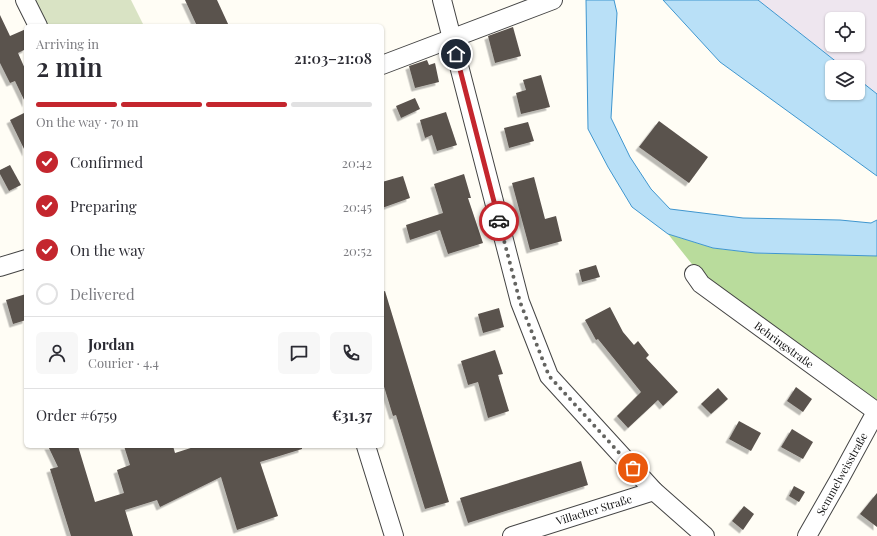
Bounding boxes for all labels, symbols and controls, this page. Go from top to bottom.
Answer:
map controls [825,12,865,100]
button: locate [825,12,865,52]
text: Arriving in [36,35,99,52]
pin [439,37,473,71]
icon: home [445,43,467,65]
text: 21:03–21:08 [294,48,372,68]
text: 2 min [36,49,102,84]
button: layers [825,60,865,100]
text: On the way · 70 m [36,113,139,130]
icon: check [36,151,58,173]
text: Confirmed [70,152,143,172]
text: 20:42 [342,154,372,171]
icon: check [36,195,58,217]
text: Preparing [70,196,137,216]
text: 20:45 [343,198,372,215]
courier [479,201,519,241]
icon: car [488,210,510,232]
icon: check [36,239,58,261]
text: On the way [70,240,145,260]
text: 20:52 [343,242,372,259]
text: Delivered [70,284,135,304]
street label: Behringstraße [751,318,818,372]
button: person [36,332,78,374]
button: chat [278,332,320,374]
button: phone [330,332,372,374]
text: Jordan [88,334,134,354]
text: Courier · 4.4 [88,354,159,371]
text: Order #6759 [36,405,117,425]
text: €31.37 [332,405,372,425]
street label: Semmelweisstraße [812,429,871,518]
pin [616,451,650,485]
icon: bag [622,457,644,479]
street label: Villacher Straße [553,491,634,528]

